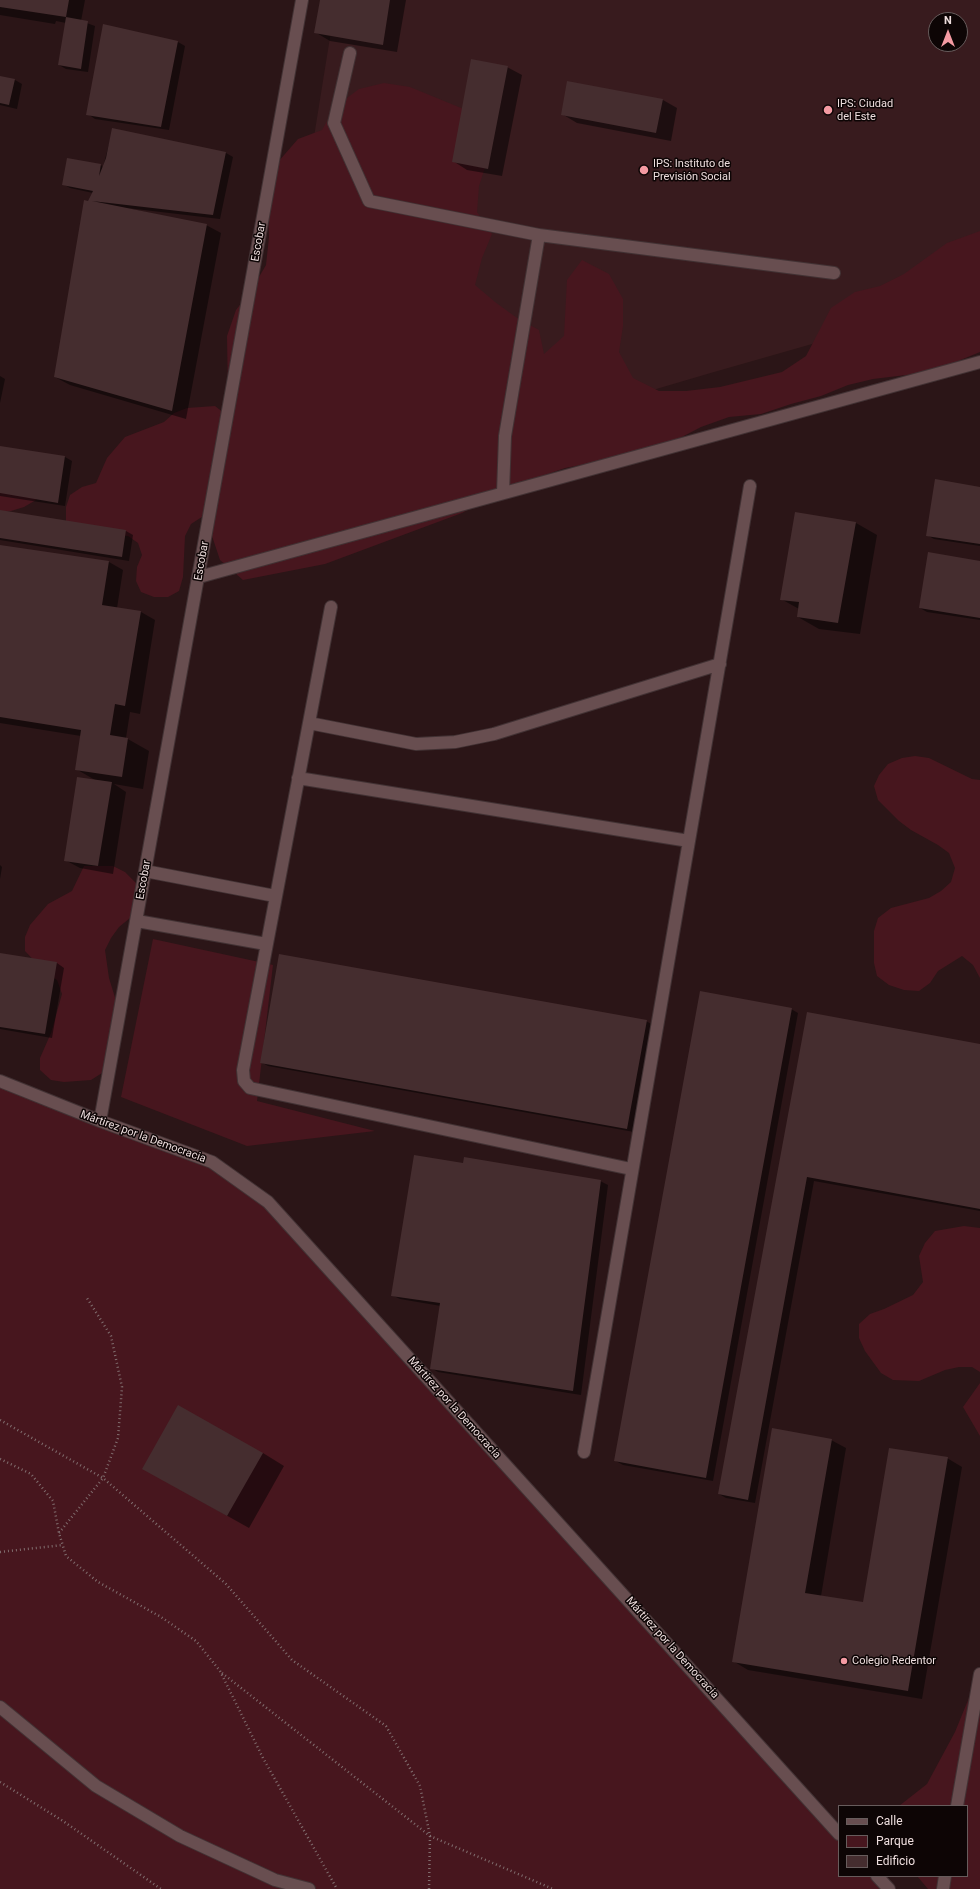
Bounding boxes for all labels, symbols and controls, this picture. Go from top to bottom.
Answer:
north arrow [928,12,968,52]
text: N [944,14,952,27]
place label: IPS: Ciudad del Este [837,97,893,123]
marker: IPS: Ciudad del Este [822,104,834,116]
place label: IPS: Instituto de Previsión Social [653,157,731,183]
marker: IPS: Instituto de Previsión Social [638,164,650,176]
street label: Escobar [249,221,269,263]
street label: Escobar [192,540,212,582]
street label: Escobar [134,859,154,901]
street label: Mártirez por la Democracia [79,1108,207,1166]
street label: Mártirez por la Democracia [405,1354,503,1462]
street label: Mártirez por la Democracia [623,1594,721,1702]
place label: Colegio Redentor [852,1654,936,1668]
marker: Colegio Redentor [839,1656,849,1666]
legend [838,1805,968,1877]
text: Calle [876,1814,903,1828]
text: Parque [876,1834,914,1848]
text: Edificio [876,1854,915,1868]

